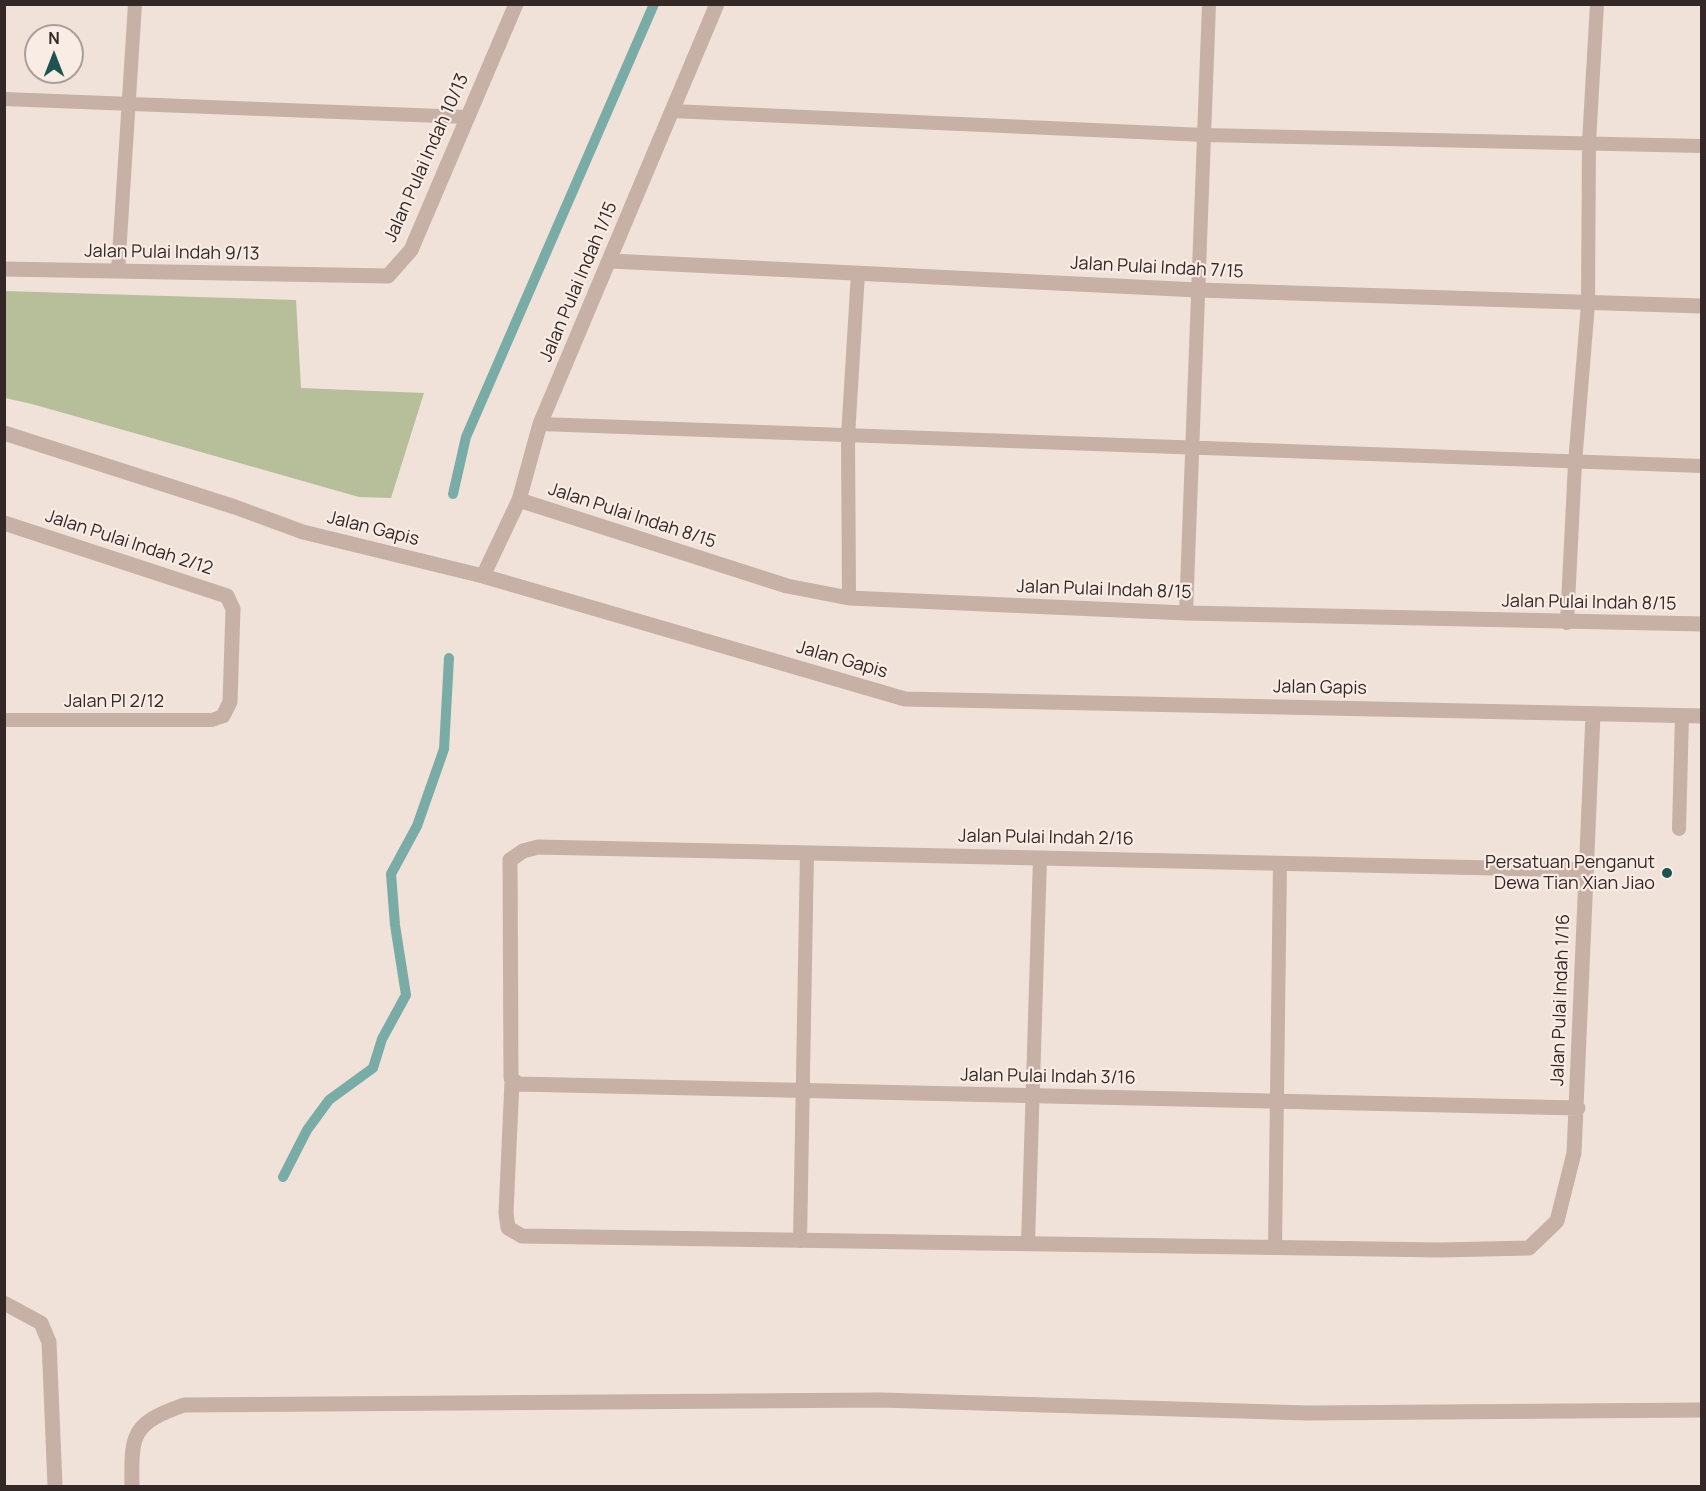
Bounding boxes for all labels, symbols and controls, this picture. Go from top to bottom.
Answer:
north arrow [24,24,84,84]
text: N [48,27,60,49]
street label: Jalan Pulai Indah 10/13 [380,70,474,246]
street label: Jalan Pulai Indah 1/15 [536,199,622,365]
street label: Jalan Pulai Indah 9/13 [84,241,260,265]
street label: Jalan Pulai Indah 7/15 [1070,253,1244,283]
street label: Jalan Pulai Indah 8/15 [545,479,719,553]
street label: Jalan Pulai Indah 2/12 [43,506,215,580]
street label: Jalan Gapis [325,507,421,551]
street label: Jalan Pulai Indah 8/15 [1016,576,1192,604]
street label: Jalan Pulai Indah 8/15 [1501,591,1677,615]
street label: Jalan Gapis [794,637,890,683]
street label: Jalan Gapis [1273,676,1367,700]
street label: Jalan PI 2/12 [64,691,164,713]
street label: Jalan Pulai Indah 2/16 [958,826,1134,850]
place label: Persatuan Penganut Dewa Tian Xian Jiao [1485,852,1655,894]
marker: Persatuan Penganut Dewa Tian Xian Jiao [1660,866,1674,880]
street label: Jalan Pulai Indah 1/16 [1547,913,1575,1087]
street label: Jalan Pulai Indah 3/16 [960,1065,1136,1089]

